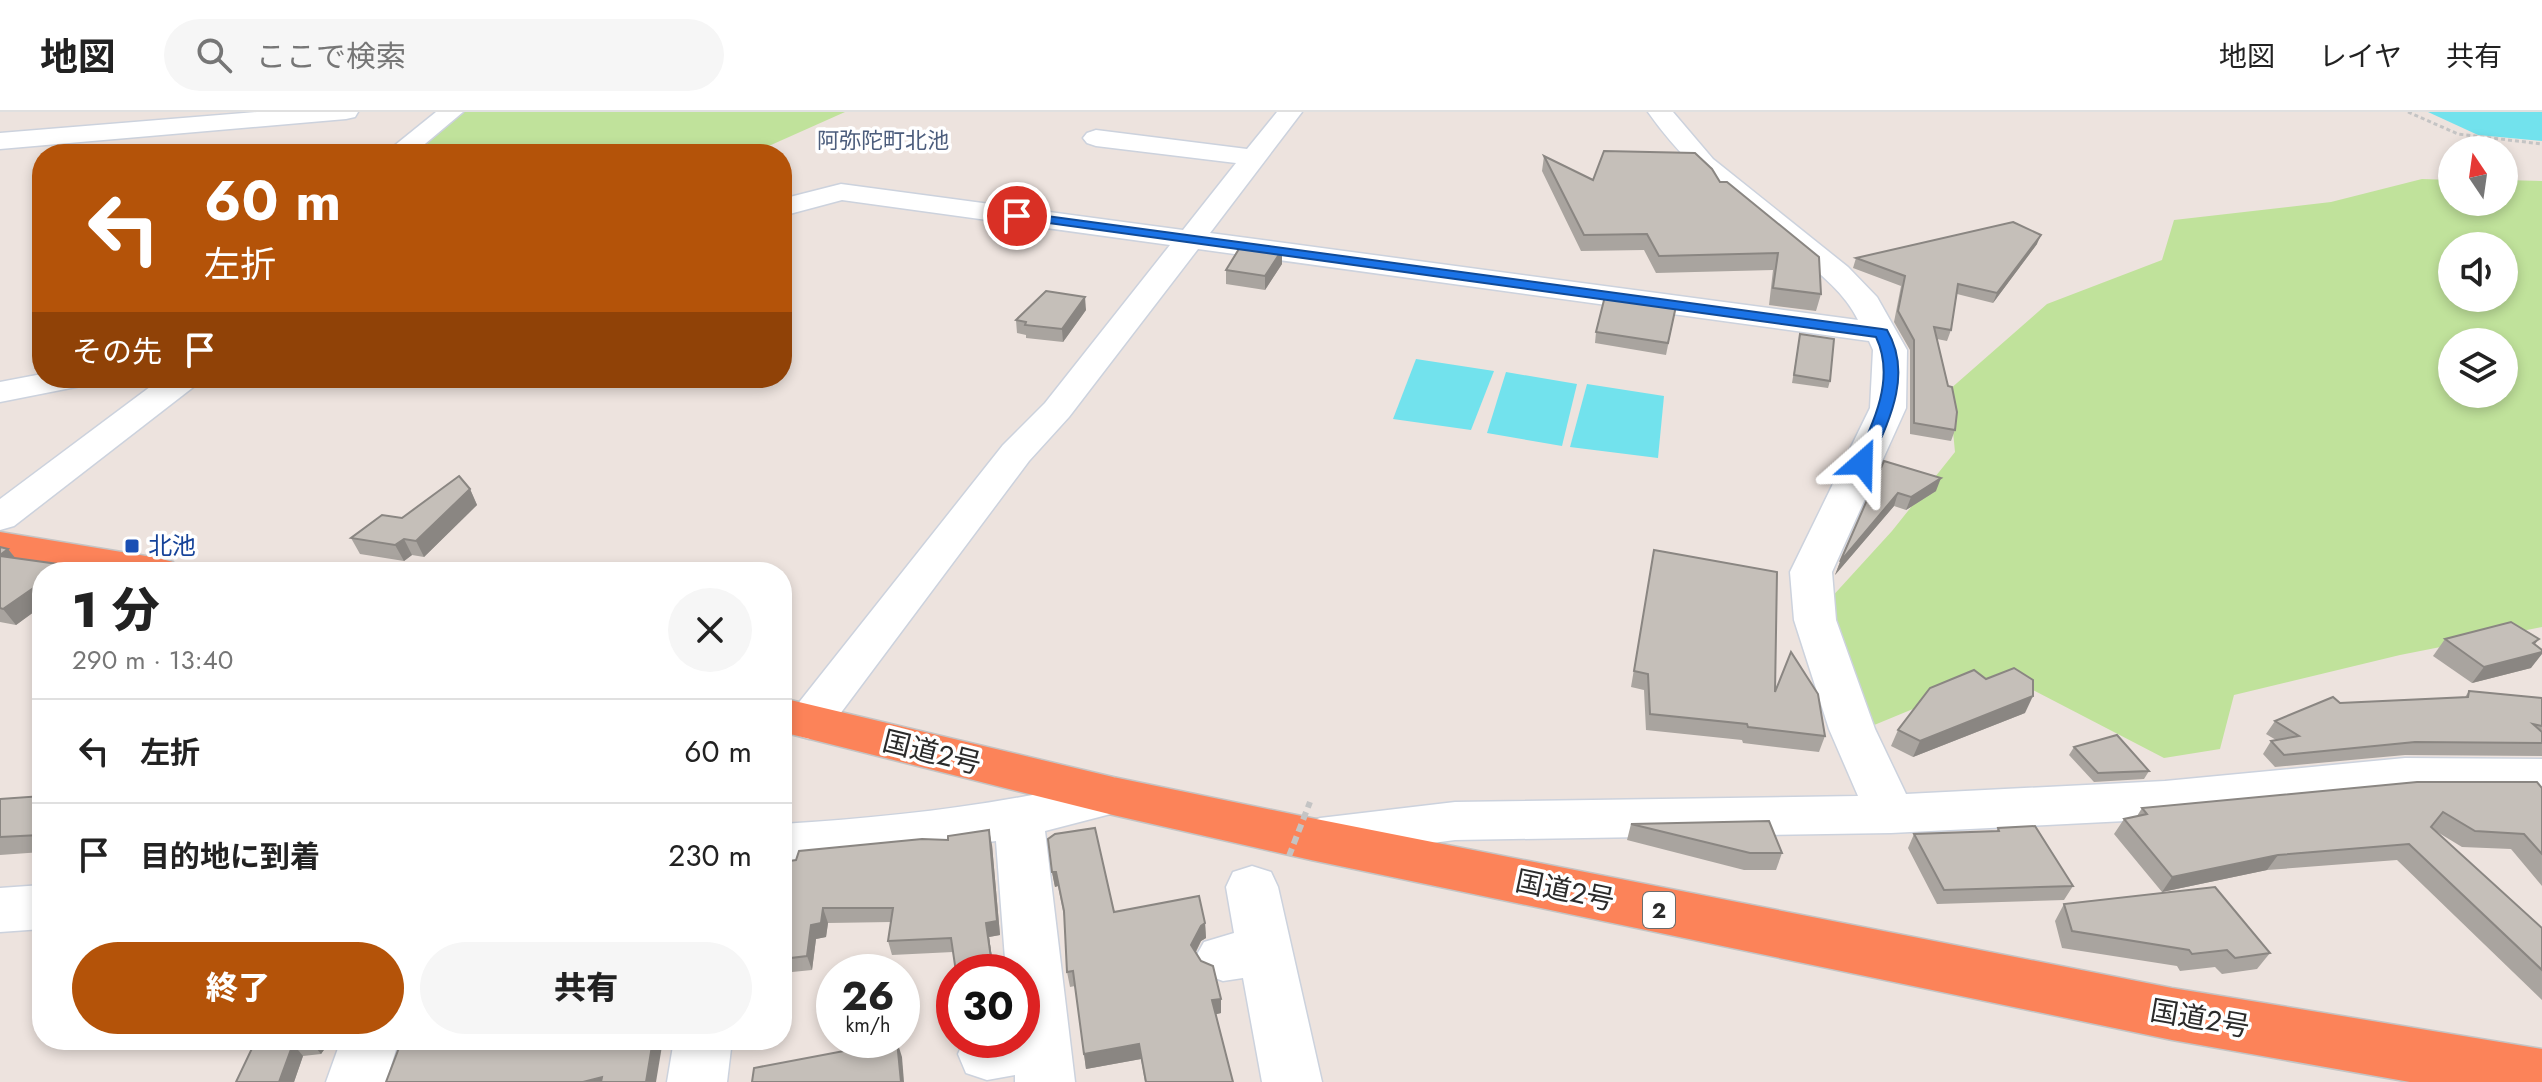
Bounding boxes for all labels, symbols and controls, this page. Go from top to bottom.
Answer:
search box [164,19,724,91]
text: 地図 [40,29,116,84]
icon: search [192,33,236,77]
text: ここで検索 [256,35,406,78]
text: 地図 [2219,36,2275,77]
text: レイヤ [2319,36,2402,77]
text: 共有 [2446,36,2502,77]
district label: 阿弥陀町北池 [817,124,949,156]
north arrow [2438,136,2518,216]
map controls [2438,136,2518,408]
text: 60 m [204,160,341,241]
icon: left [72,176,176,280]
pin [983,182,1051,250]
icon: arrive [995,194,1039,238]
button: sound [2438,232,2518,312]
text: 左折 [204,238,276,290]
icon: arrive [178,328,222,372]
button: layers [2438,328,2518,408]
text: その先 [72,330,162,373]
position arrow [1820,421,1904,505]
place label: 北池 [148,528,196,563]
marker: 北池 [123,537,141,555]
text: 1 分 [72,576,160,645]
button: close [668,588,752,672]
text: 290 m · 13:40 [72,641,233,679]
street label: 国道2号 [878,721,985,784]
icon: left [72,729,116,773]
text: 60 m [684,730,752,773]
text: 左折 [140,731,200,774]
icon: arrive [72,833,116,877]
text: 230 m [668,834,752,877]
text: 目的地に到着 [140,835,320,878]
street label: 国道2号 [1512,860,1618,921]
road number: 2 [1643,892,1675,928]
button: 終了 [72,942,404,1034]
button: 共有 [420,942,752,1034]
speed limit sign: 30 [936,954,1040,1058]
text: 26 [842,967,895,1025]
street label: 国道2号 [2147,990,2253,1047]
text: km/h [845,1011,891,1040]

